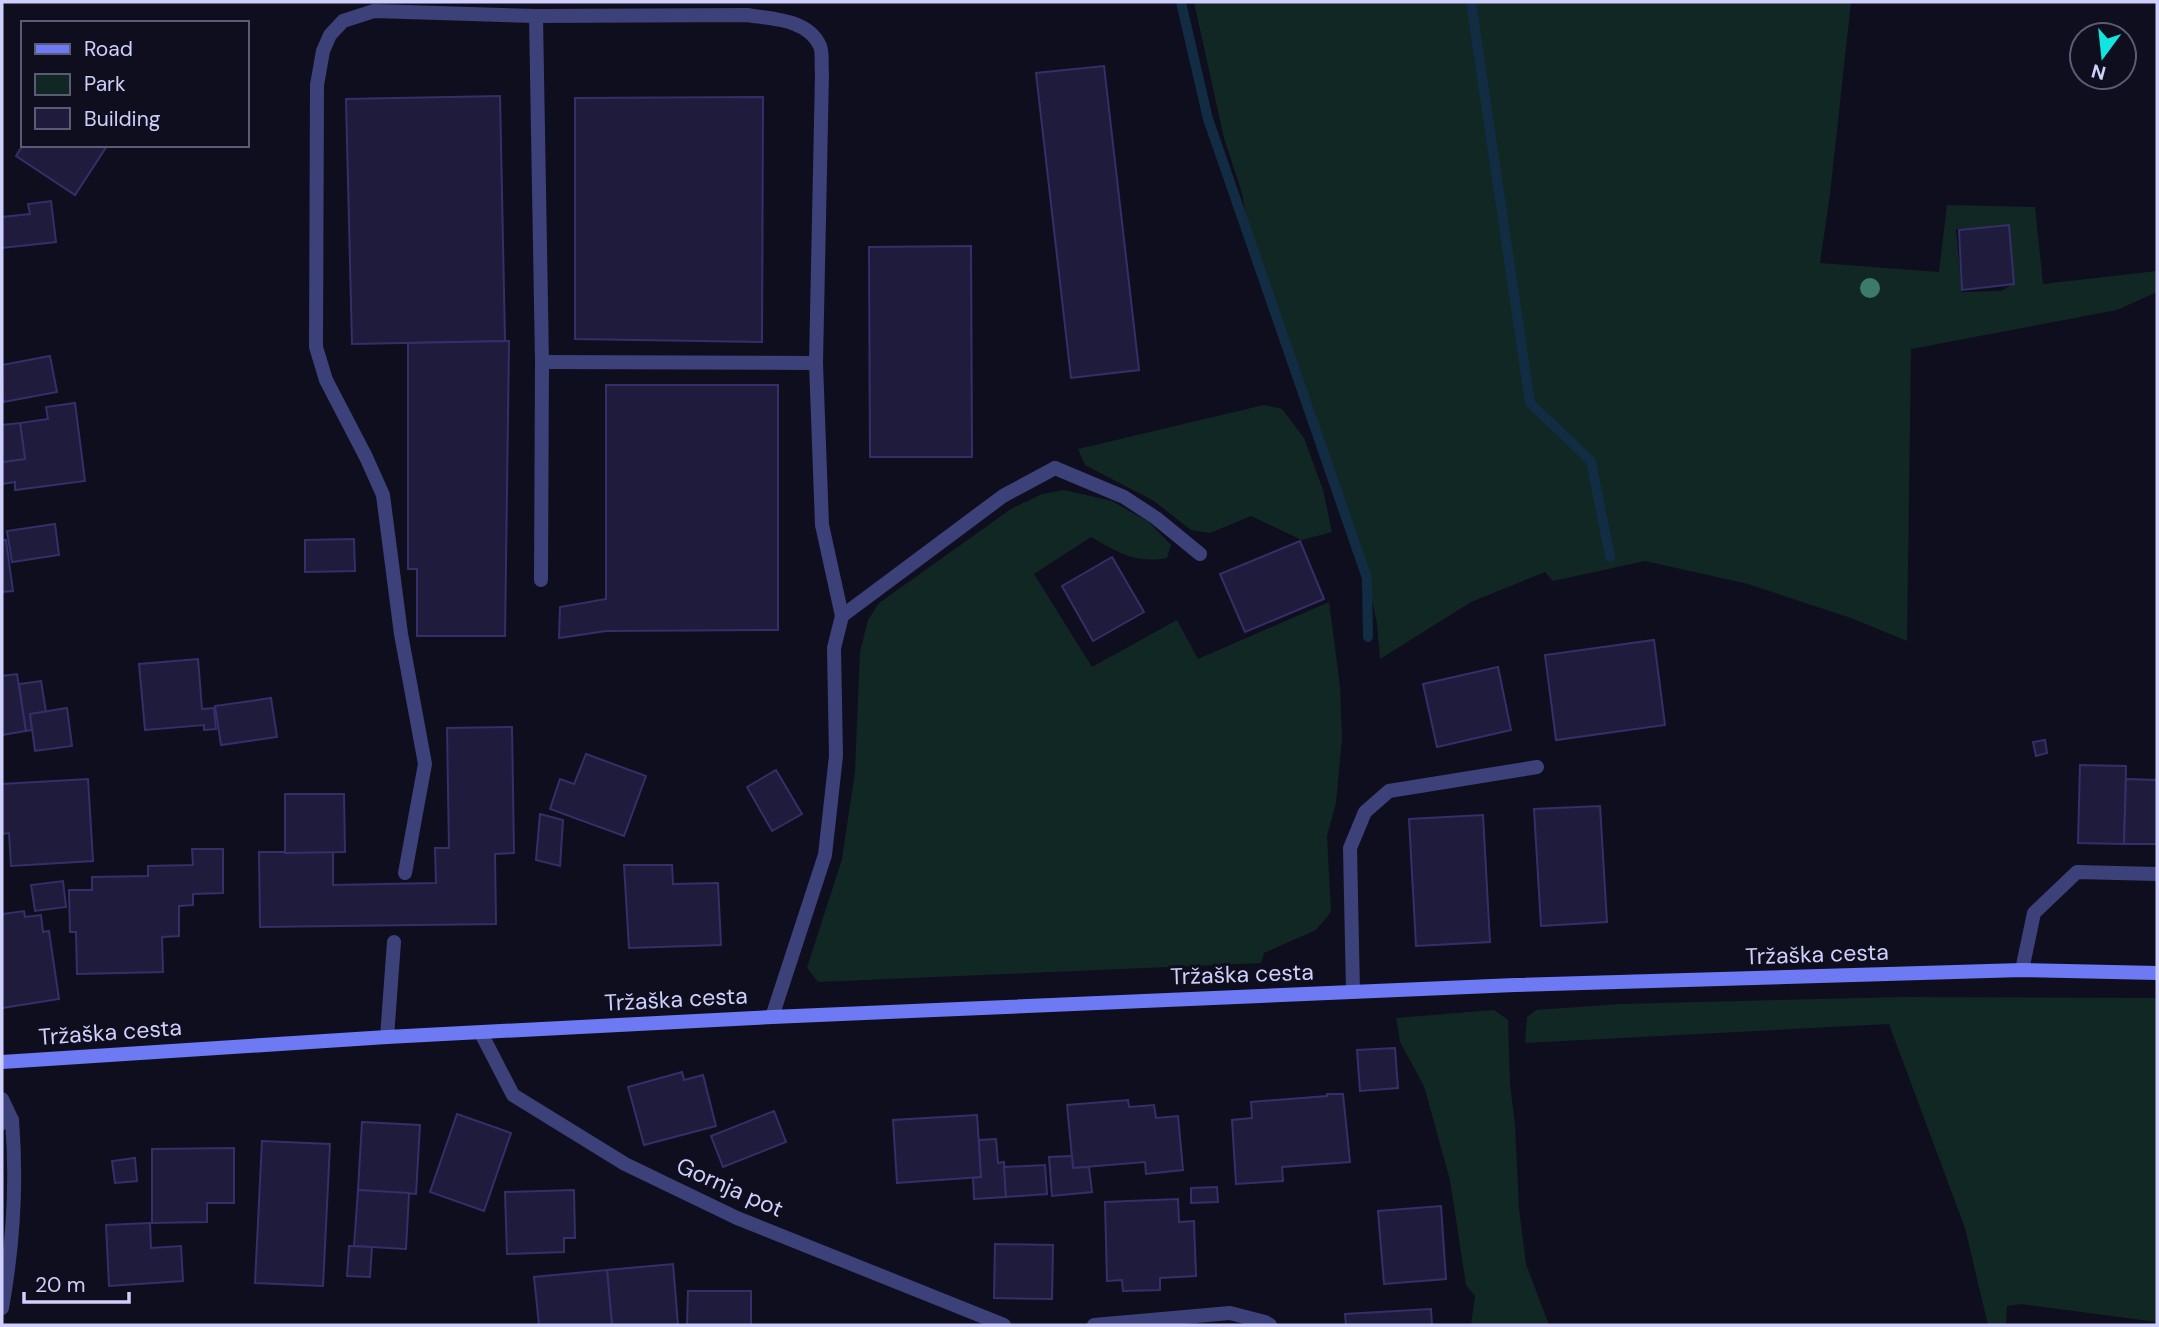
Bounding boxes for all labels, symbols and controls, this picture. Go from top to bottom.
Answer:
legend [21,21,248,147]
north arrow [2068,21,2138,91]
text: Road [84,35,133,63]
text: N [2089,58,2109,86]
text: Park [84,70,126,98]
text: Building [84,105,161,133]
street label: Tržaška cesta [1745,937,1889,971]
street label: Tržaška cesta [1170,957,1314,991]
street label: Tržaška cesta [604,980,748,1018]
street label: Tržaška cesta [37,1012,183,1052]
street label: Gornja pot [672,1150,788,1224]
scale bar [24,1260,130,1304]
text: 20 m [35,1271,86,1299]

